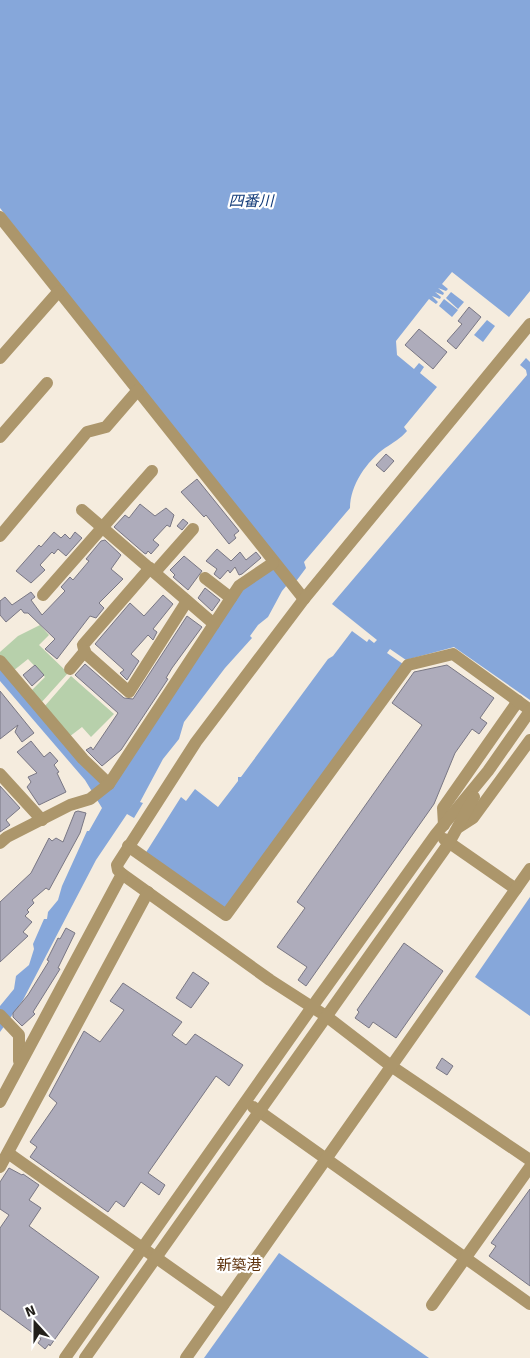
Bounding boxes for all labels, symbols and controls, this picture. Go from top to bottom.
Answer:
water label: 四番川 [228,192,275,210]
district label: 新築港 [216,1256,262,1274]
north arrow [10,1298,60,1348]
text: N [23,1302,38,1321]

